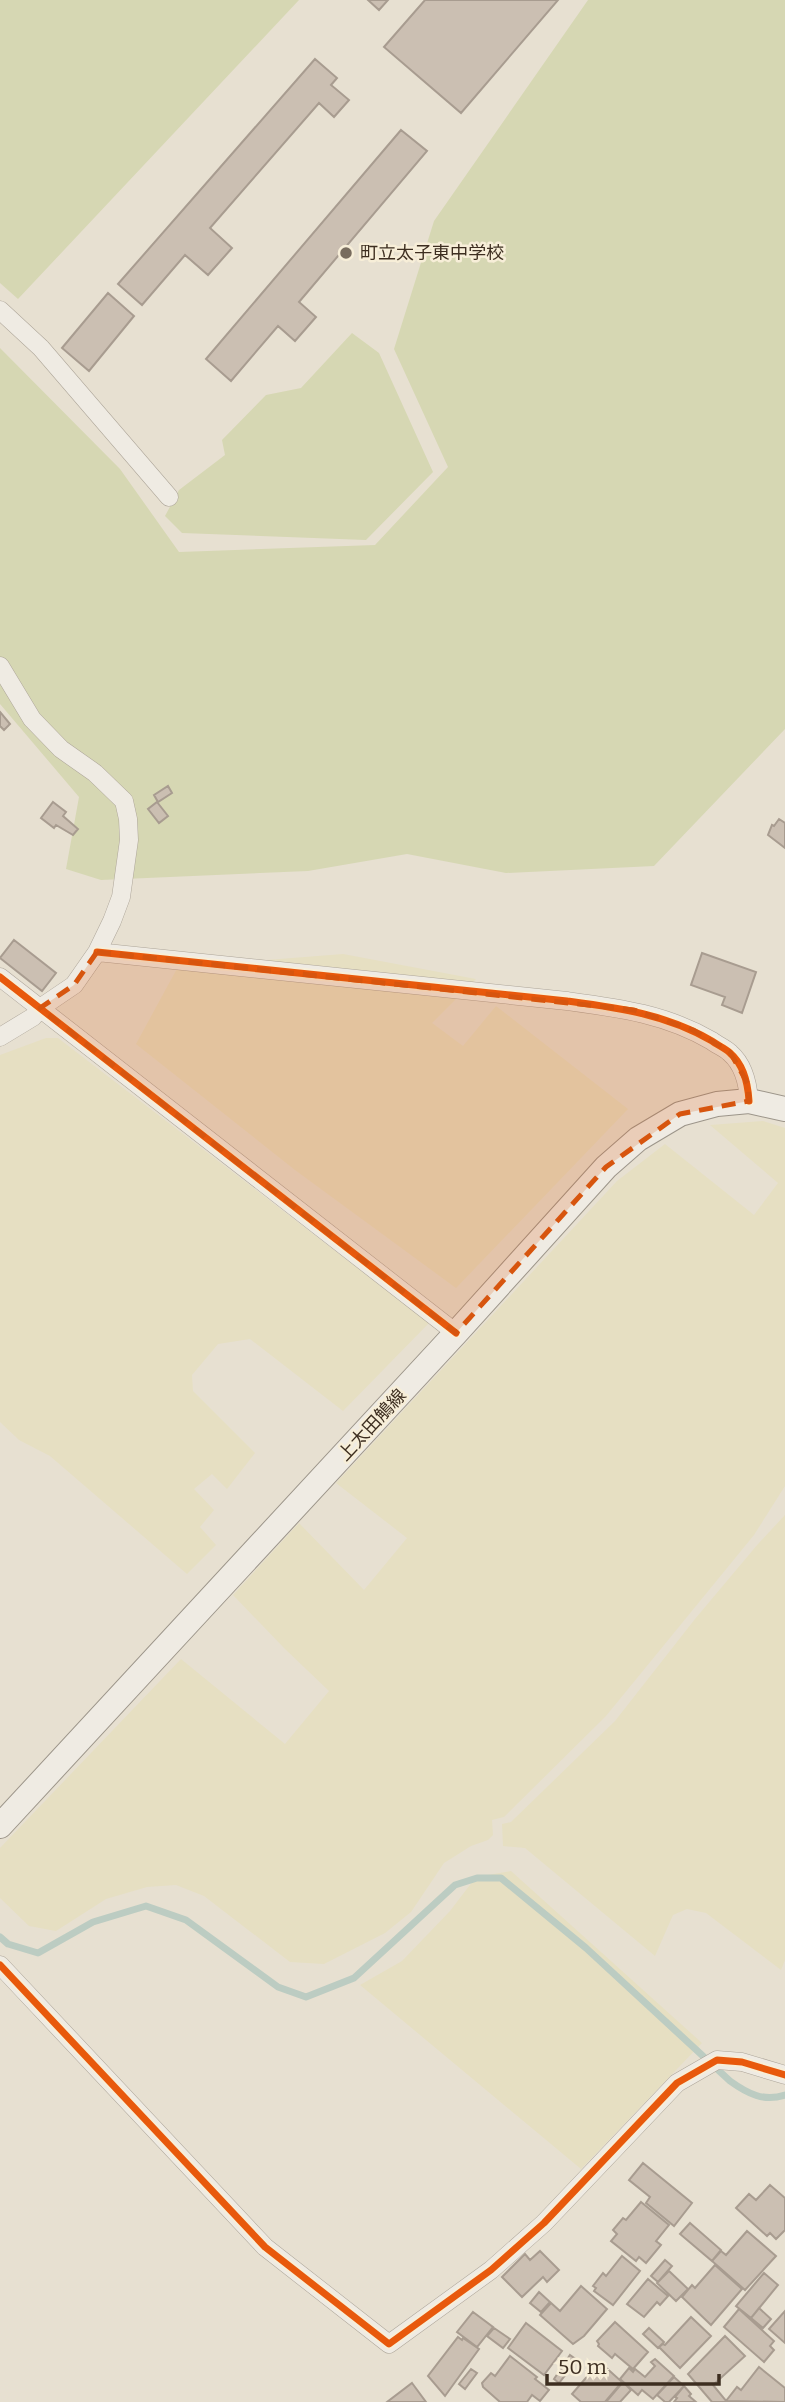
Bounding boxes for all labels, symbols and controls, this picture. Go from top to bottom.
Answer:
place label: 町立太子東中学校 [360,242,504,264]
marker: 町立太子東中学校 [338,245,354,261]
street label: 上太田鵤線 [333,1385,411,1465]
scale bar [547,2342,718,2386]
text: 50 m [558,2354,607,2380]

